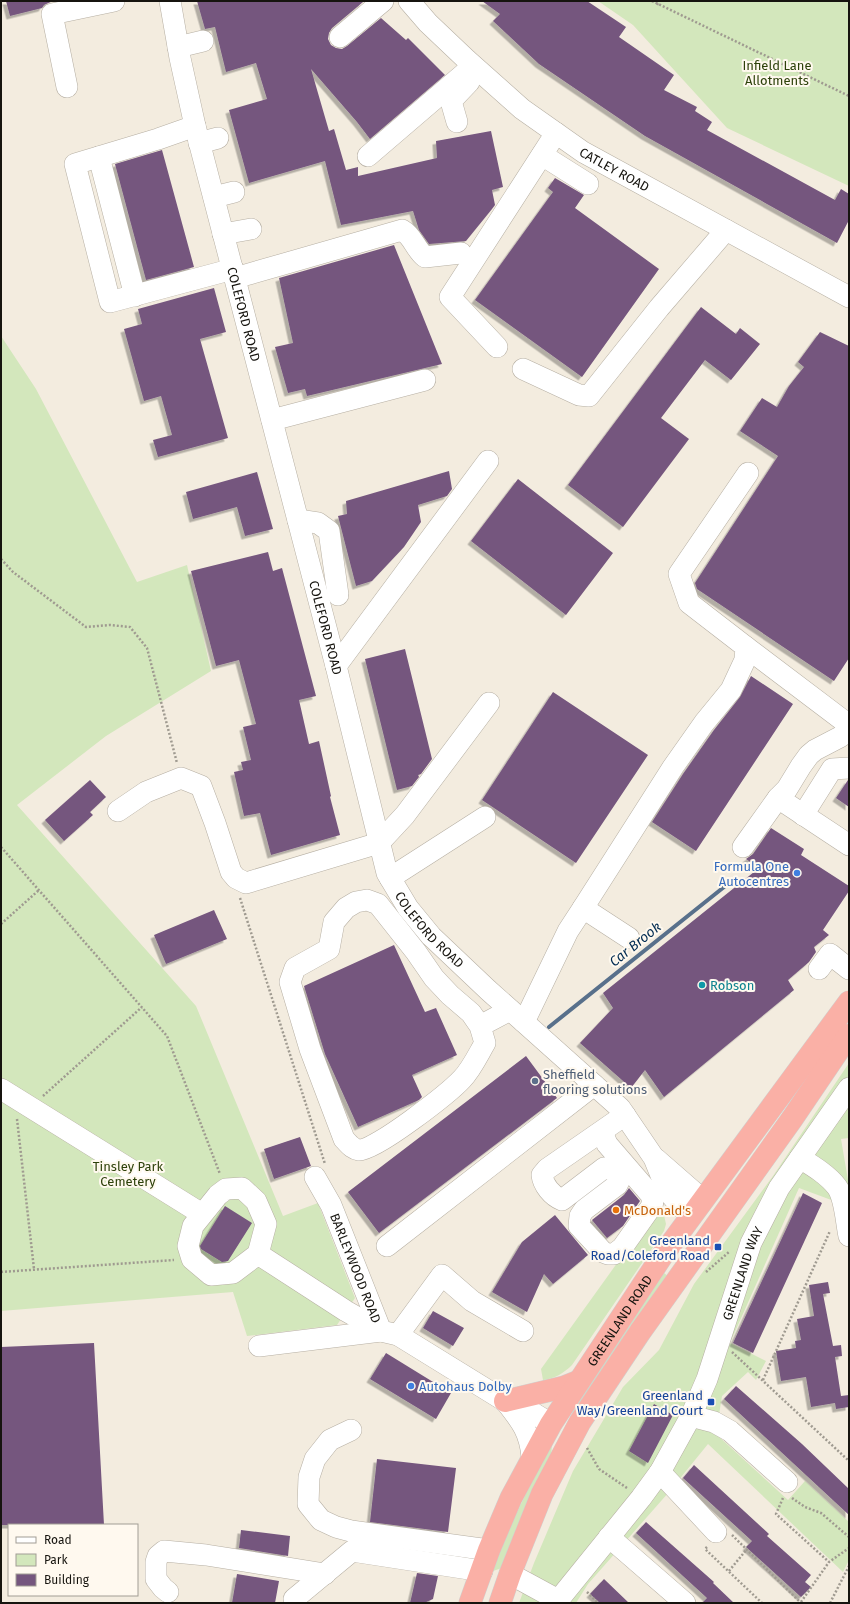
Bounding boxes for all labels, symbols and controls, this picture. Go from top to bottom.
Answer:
park label: Infield Lane Allotments [742,58,812,88]
street label: CATLEY ROAD [577,145,652,195]
street label: COLEFORD ROAD [224,266,263,363]
street label: COLEFORD ROAD [306,579,345,676]
place label: Formula One Autocentres [714,859,789,889]
marker: Formula One Autocentres [792,868,802,878]
street label: COLEFORD ROAD [392,889,467,971]
water label: Car Brook [606,918,665,970]
place label: Robson [710,978,754,993]
marker: Robson [697,980,707,990]
place label: Sheffield flooring solutions [543,1067,647,1097]
marker: Sheffield flooring solutions [530,1076,540,1086]
park label: Tinsley Park Cemetery [93,1159,163,1189]
place label: McDonald's [624,1203,691,1218]
marker: McDonald's [611,1205,621,1215]
street label: BARLEYWOOD ROAD [327,1211,384,1325]
street label: GREENLAND WAY [720,1223,766,1322]
place label: Greenland Road/Coleford Road [590,1233,710,1263]
marker: Greenland Road/Coleford Road [713,1242,723,1252]
street label: GREENLAND ROAD [584,1272,655,1369]
place label: Autohaus Dolby [419,1379,512,1394]
marker: Autohaus Dolby [406,1381,416,1391]
place label: Greenland Way/Greenland Court [577,1388,703,1418]
marker: Greenland Way/Greenland Court [706,1397,716,1407]
legend [8,1524,138,1596]
text: Road [44,1533,72,1547]
text: Park [44,1553,68,1567]
text: Building [44,1573,90,1587]

